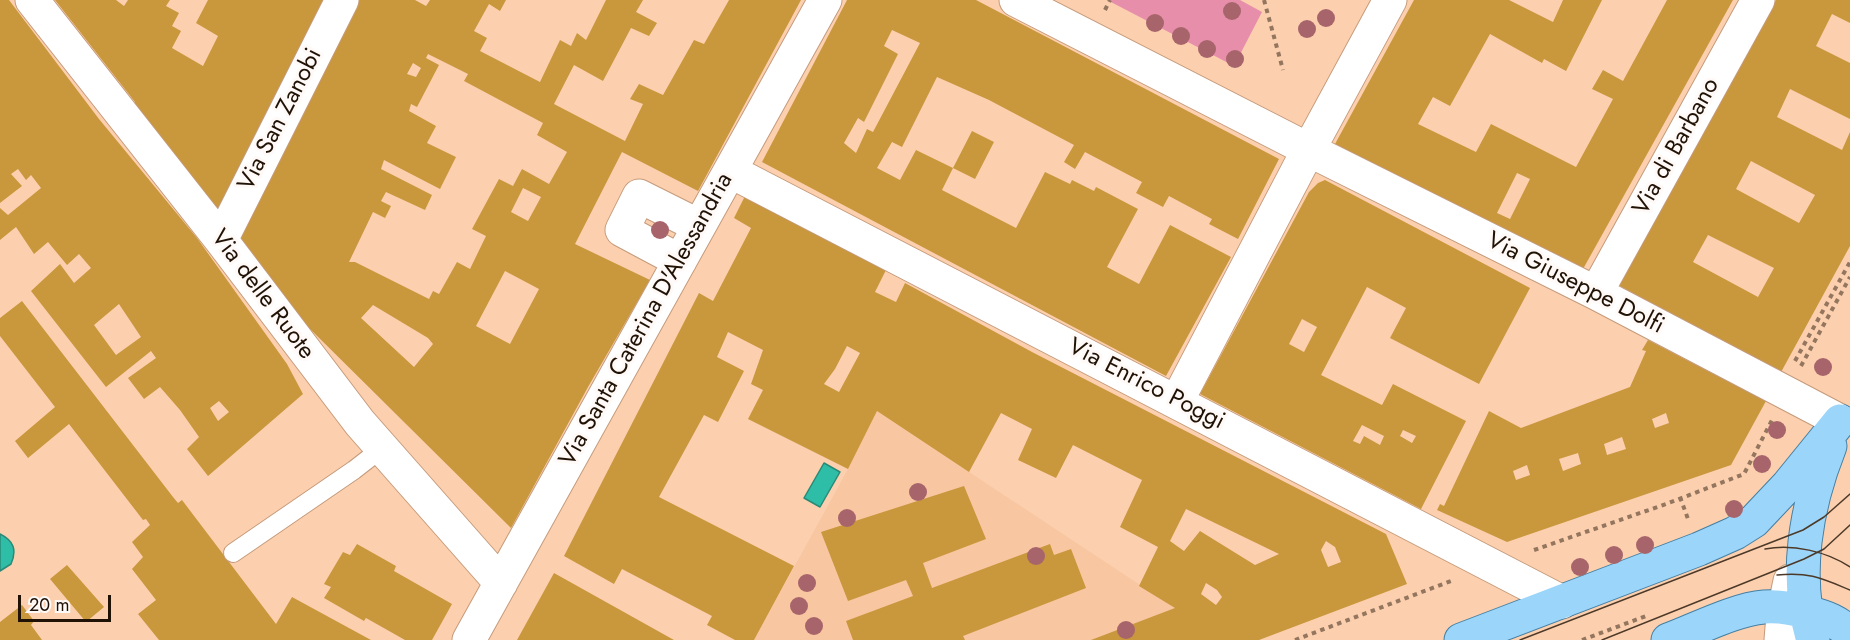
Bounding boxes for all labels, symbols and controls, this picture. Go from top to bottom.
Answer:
street label: Via San Zanobi [233,44,329,196]
street label: Via di Barbano [1628,74,1726,220]
street label: Via Santa Caterina D'Alessandria [554,168,740,472]
street label: Via delle Ruote [204,225,320,365]
street label: Via Giuseppe Dolfi [1481,227,1669,341]
street label: Via Enrico Poggi [1063,333,1229,437]
scale bar [21,583,114,621]
text: 20 m [29,592,69,618]

